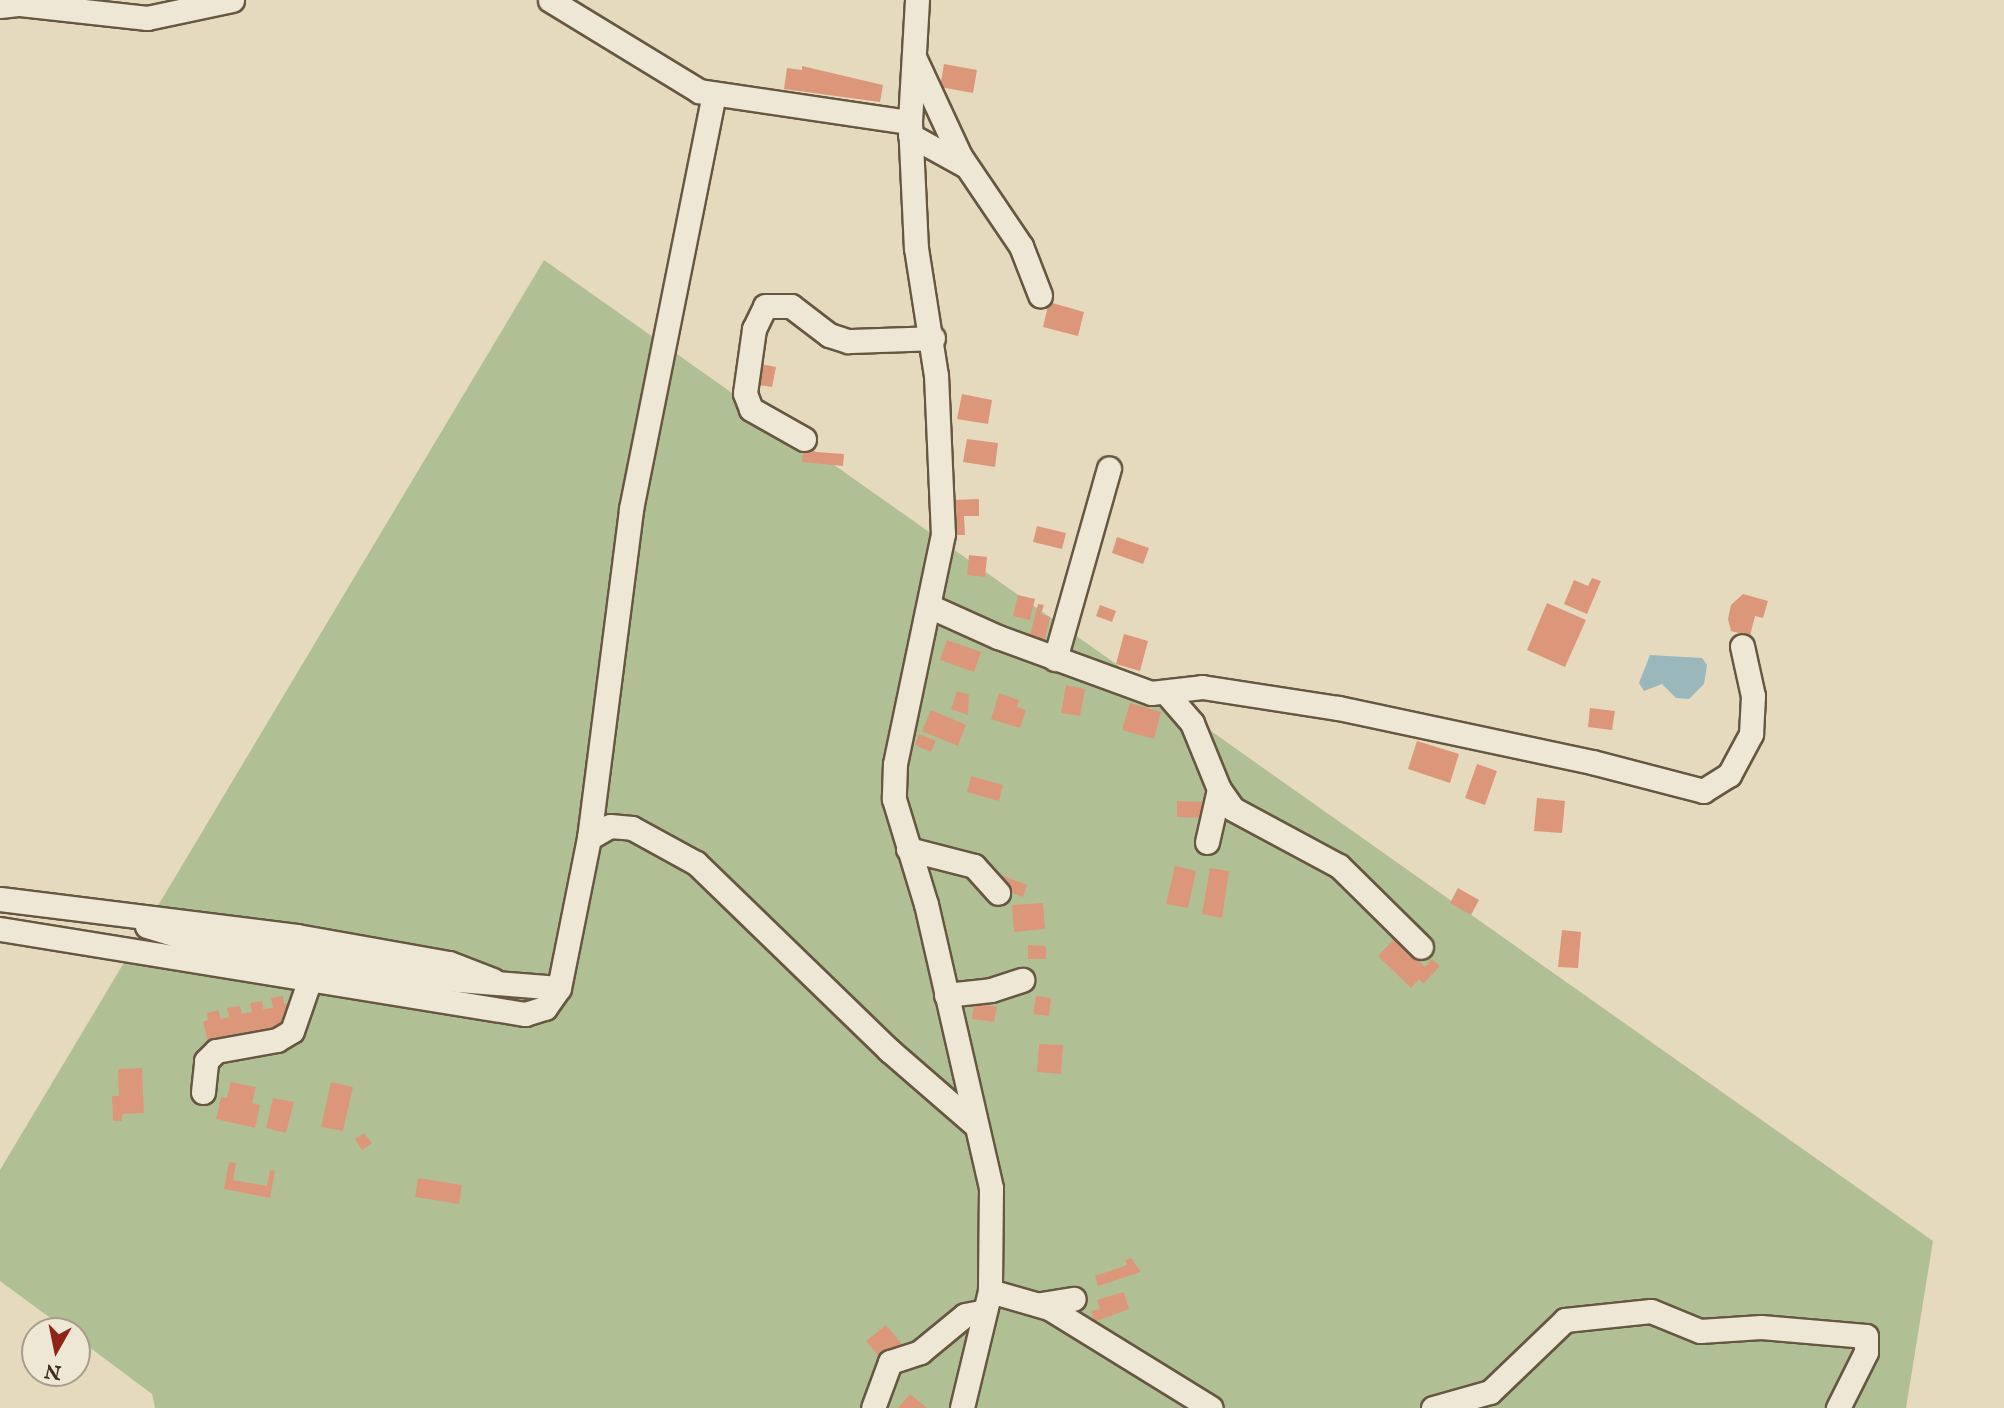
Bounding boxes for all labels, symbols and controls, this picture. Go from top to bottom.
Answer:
north arrow [21,1317,91,1387]
text: N [43,1358,63,1384]

